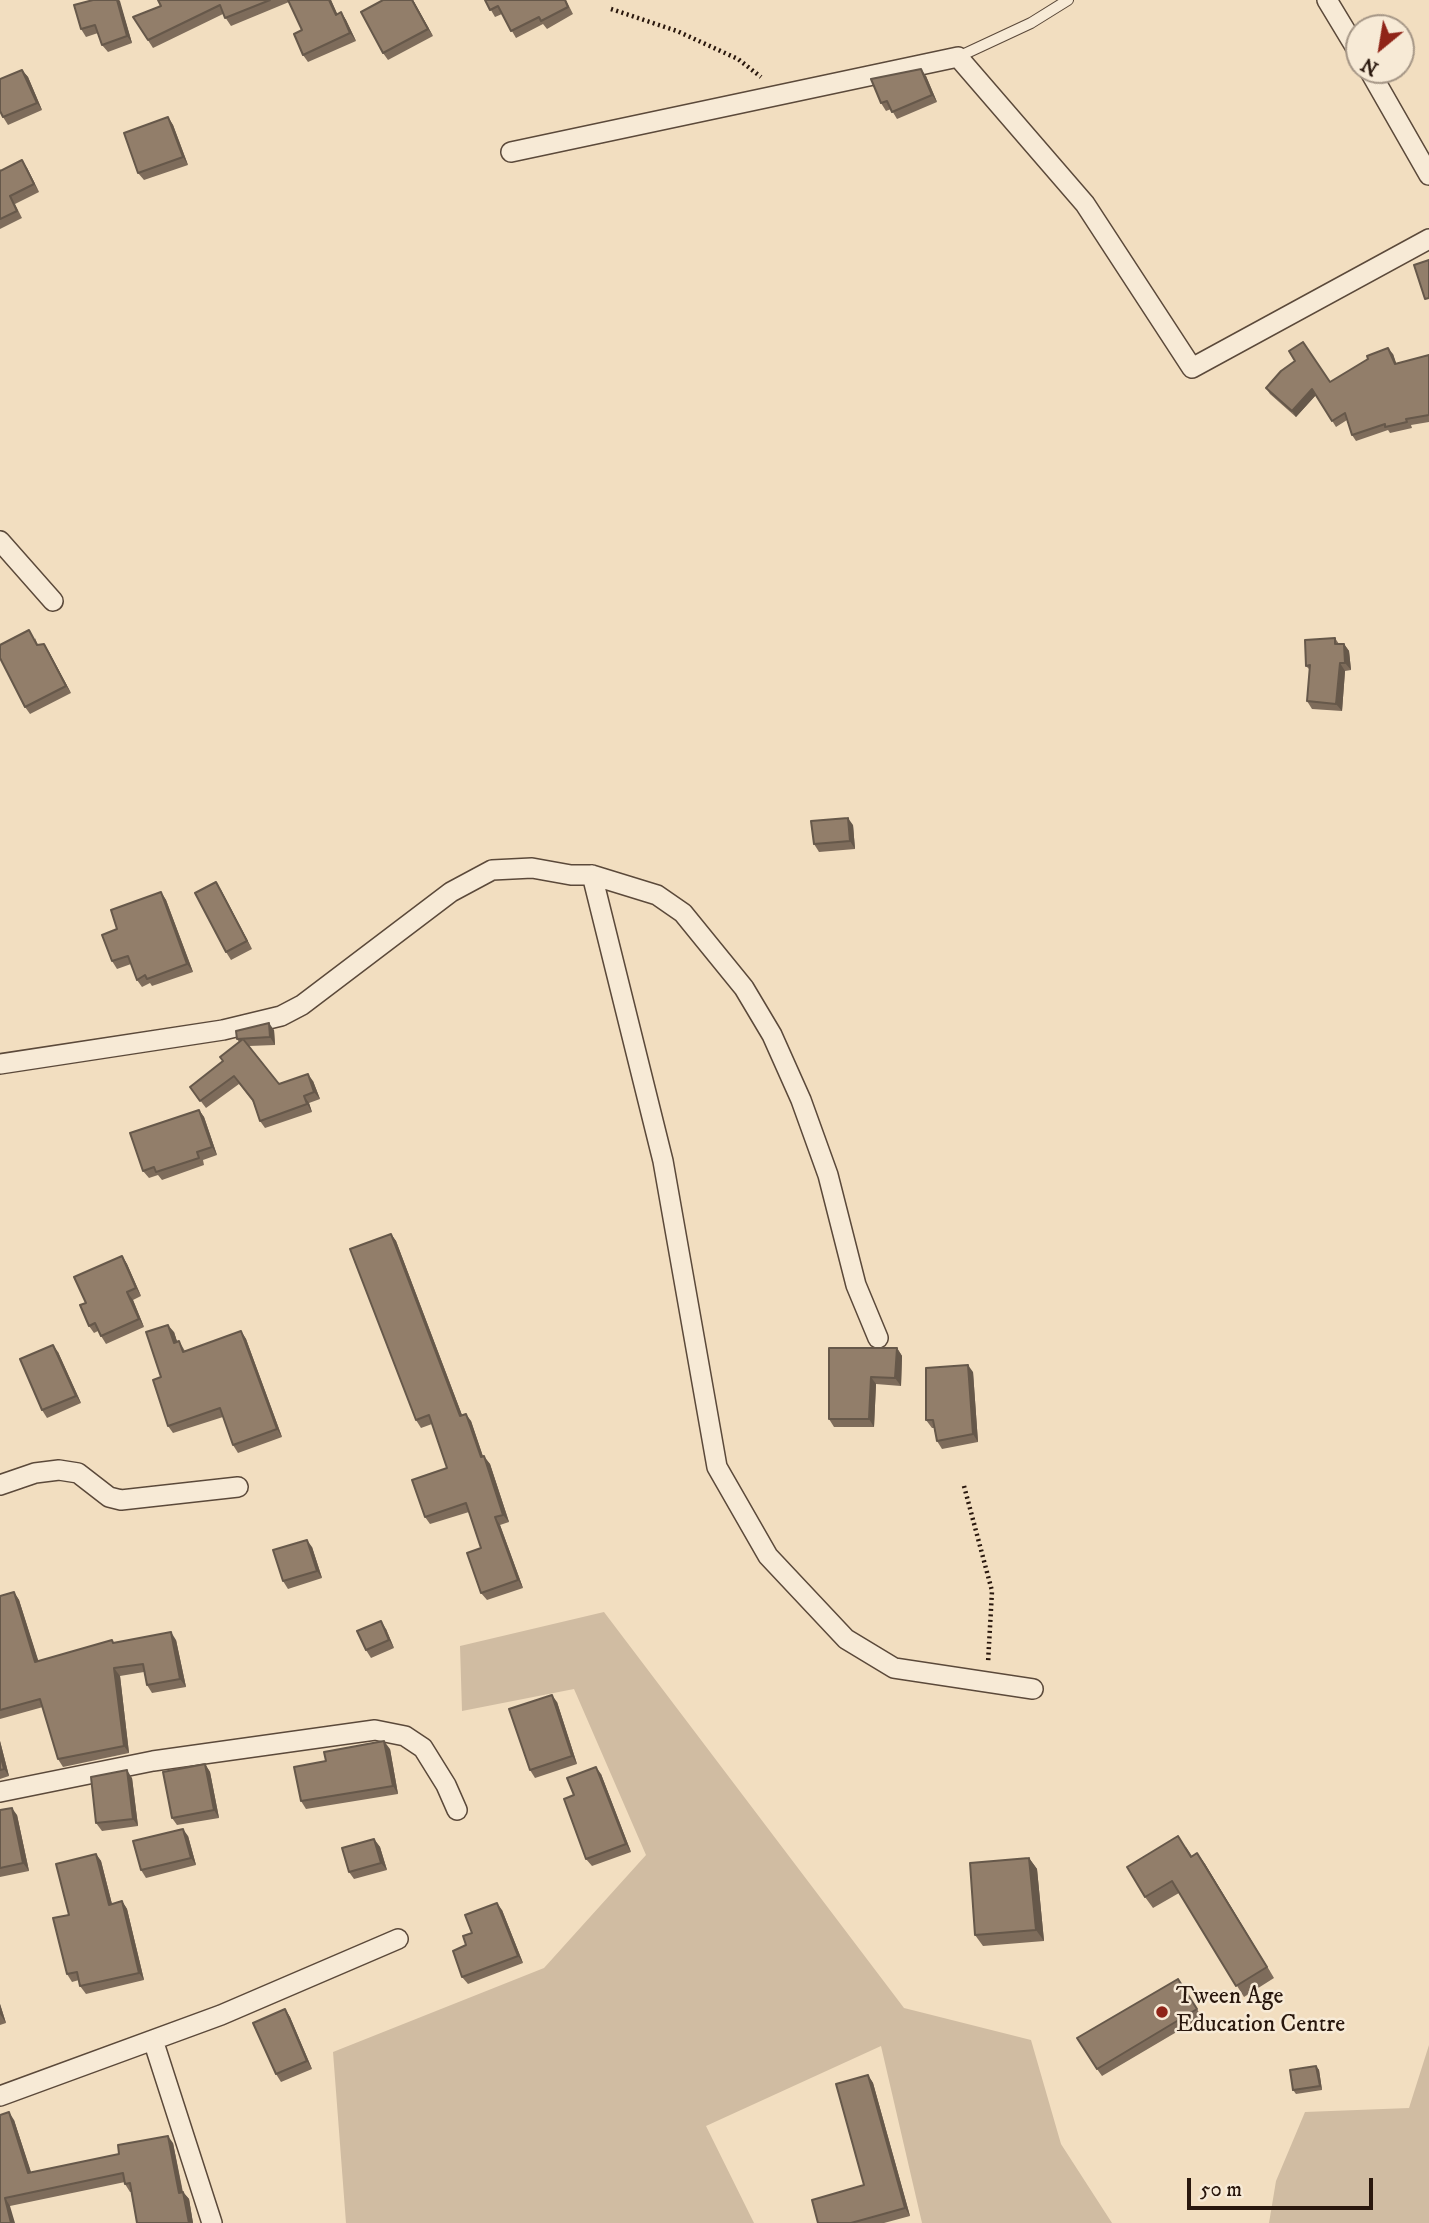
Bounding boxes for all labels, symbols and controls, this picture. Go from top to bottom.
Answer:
north arrow [1345,14,1415,84]
text: N [1358,52,1383,80]
place label: Tween Age Education Centre [1176,1984,1345,2040]
marker: Tween Age Education Centre [1154,2004,1170,2020]
scale bar [1191,2164,1376,2208]
text: 50 m [1200,2177,1242,2203]

